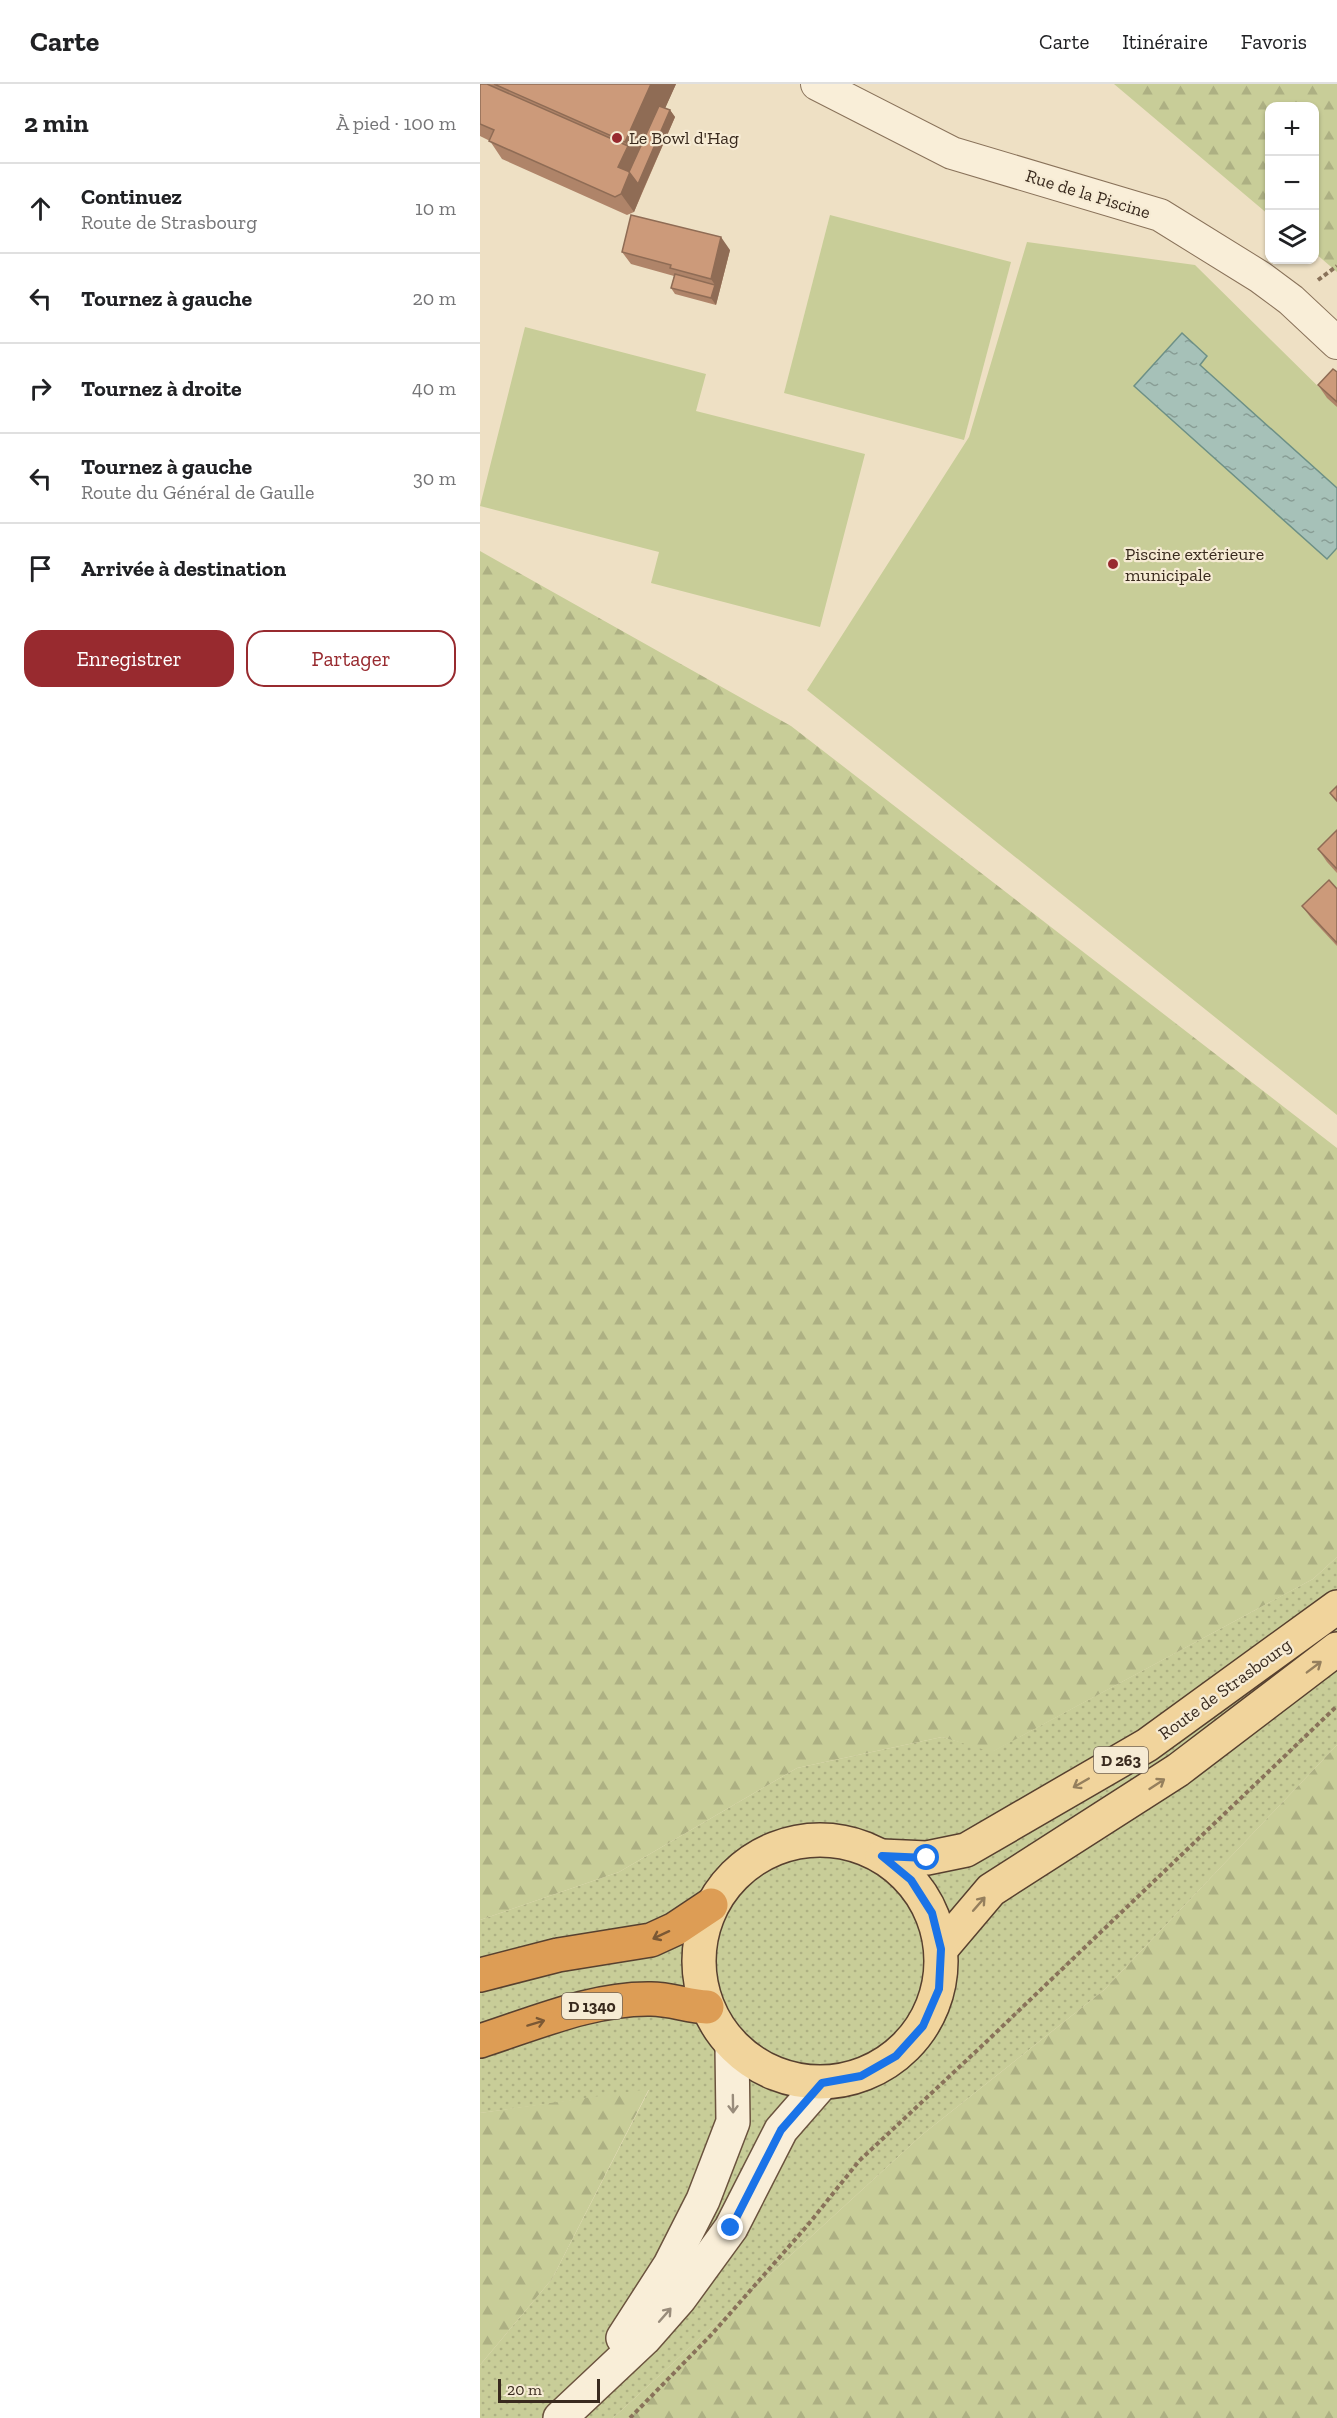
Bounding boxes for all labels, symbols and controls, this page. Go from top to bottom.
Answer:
text: Carte [30,25,99,58]
text: Carte [1039,29,1089,54]
text: Itinéraire [1122,29,1208,54]
text: Favoris [1241,29,1307,54]
map controls [1265,102,1319,264]
button: + [1265,102,1319,156]
text: 2 min [24,107,89,139]
text: À pied · 100 m [336,111,456,135]
place label: Le Bowl d'Hag [629,127,739,149]
marker: Le Bowl d'Hag [610,131,624,145]
button: − [1265,156,1319,210]
street label: Rue de la Piscine [1023,165,1153,223]
text: Continuez [81,183,182,210]
icon: ahead [24,192,57,225]
text: 10 m [415,196,456,220]
text: Route de Strasbourg [81,210,257,234]
button: layers [1265,210,1319,264]
icon: left [24,282,57,315]
text: Tournez à gauche [81,285,252,312]
text: 20 m [412,286,456,310]
icon: right [24,372,57,405]
text: Tournez à droite [81,375,242,402]
text: 40 m [412,376,456,400]
text: Tournez à gauche [81,453,252,480]
icon: left [24,462,57,495]
text: 30 m [413,466,456,490]
text: Route du Général de Gaulle [81,480,314,504]
place label: Piscine extérieure municipale [1125,543,1264,586]
icon: arrive [24,552,57,585]
text: Arrivée à destination [81,555,286,582]
marker: Piscine extérieure municipale [1106,557,1120,571]
button: Enregistrer [24,630,234,687]
button: Partager [246,630,456,687]
street label: Route de Strasbourg [1154,1633,1296,1745]
one-way arrow [1305,1661,1321,1674]
road number: D 263 [1094,1747,1148,1773]
one-way arrow [1148,1777,1165,1789]
one-way arrow [1073,1778,1090,1790]
route start [913,1844,939,1870]
one-way arrow [972,1897,986,1912]
one-way arrow [652,1930,670,1942]
road number: D 1340 [562,1993,622,2019]
one-way arrow [526,2017,545,2028]
one-way arrow [727,2094,738,2114]
route end [717,2214,743,2240]
one-way arrow [658,2308,672,2323]
scale bar [498,2376,600,2404]
text: 20 m [507,2380,542,2399]

